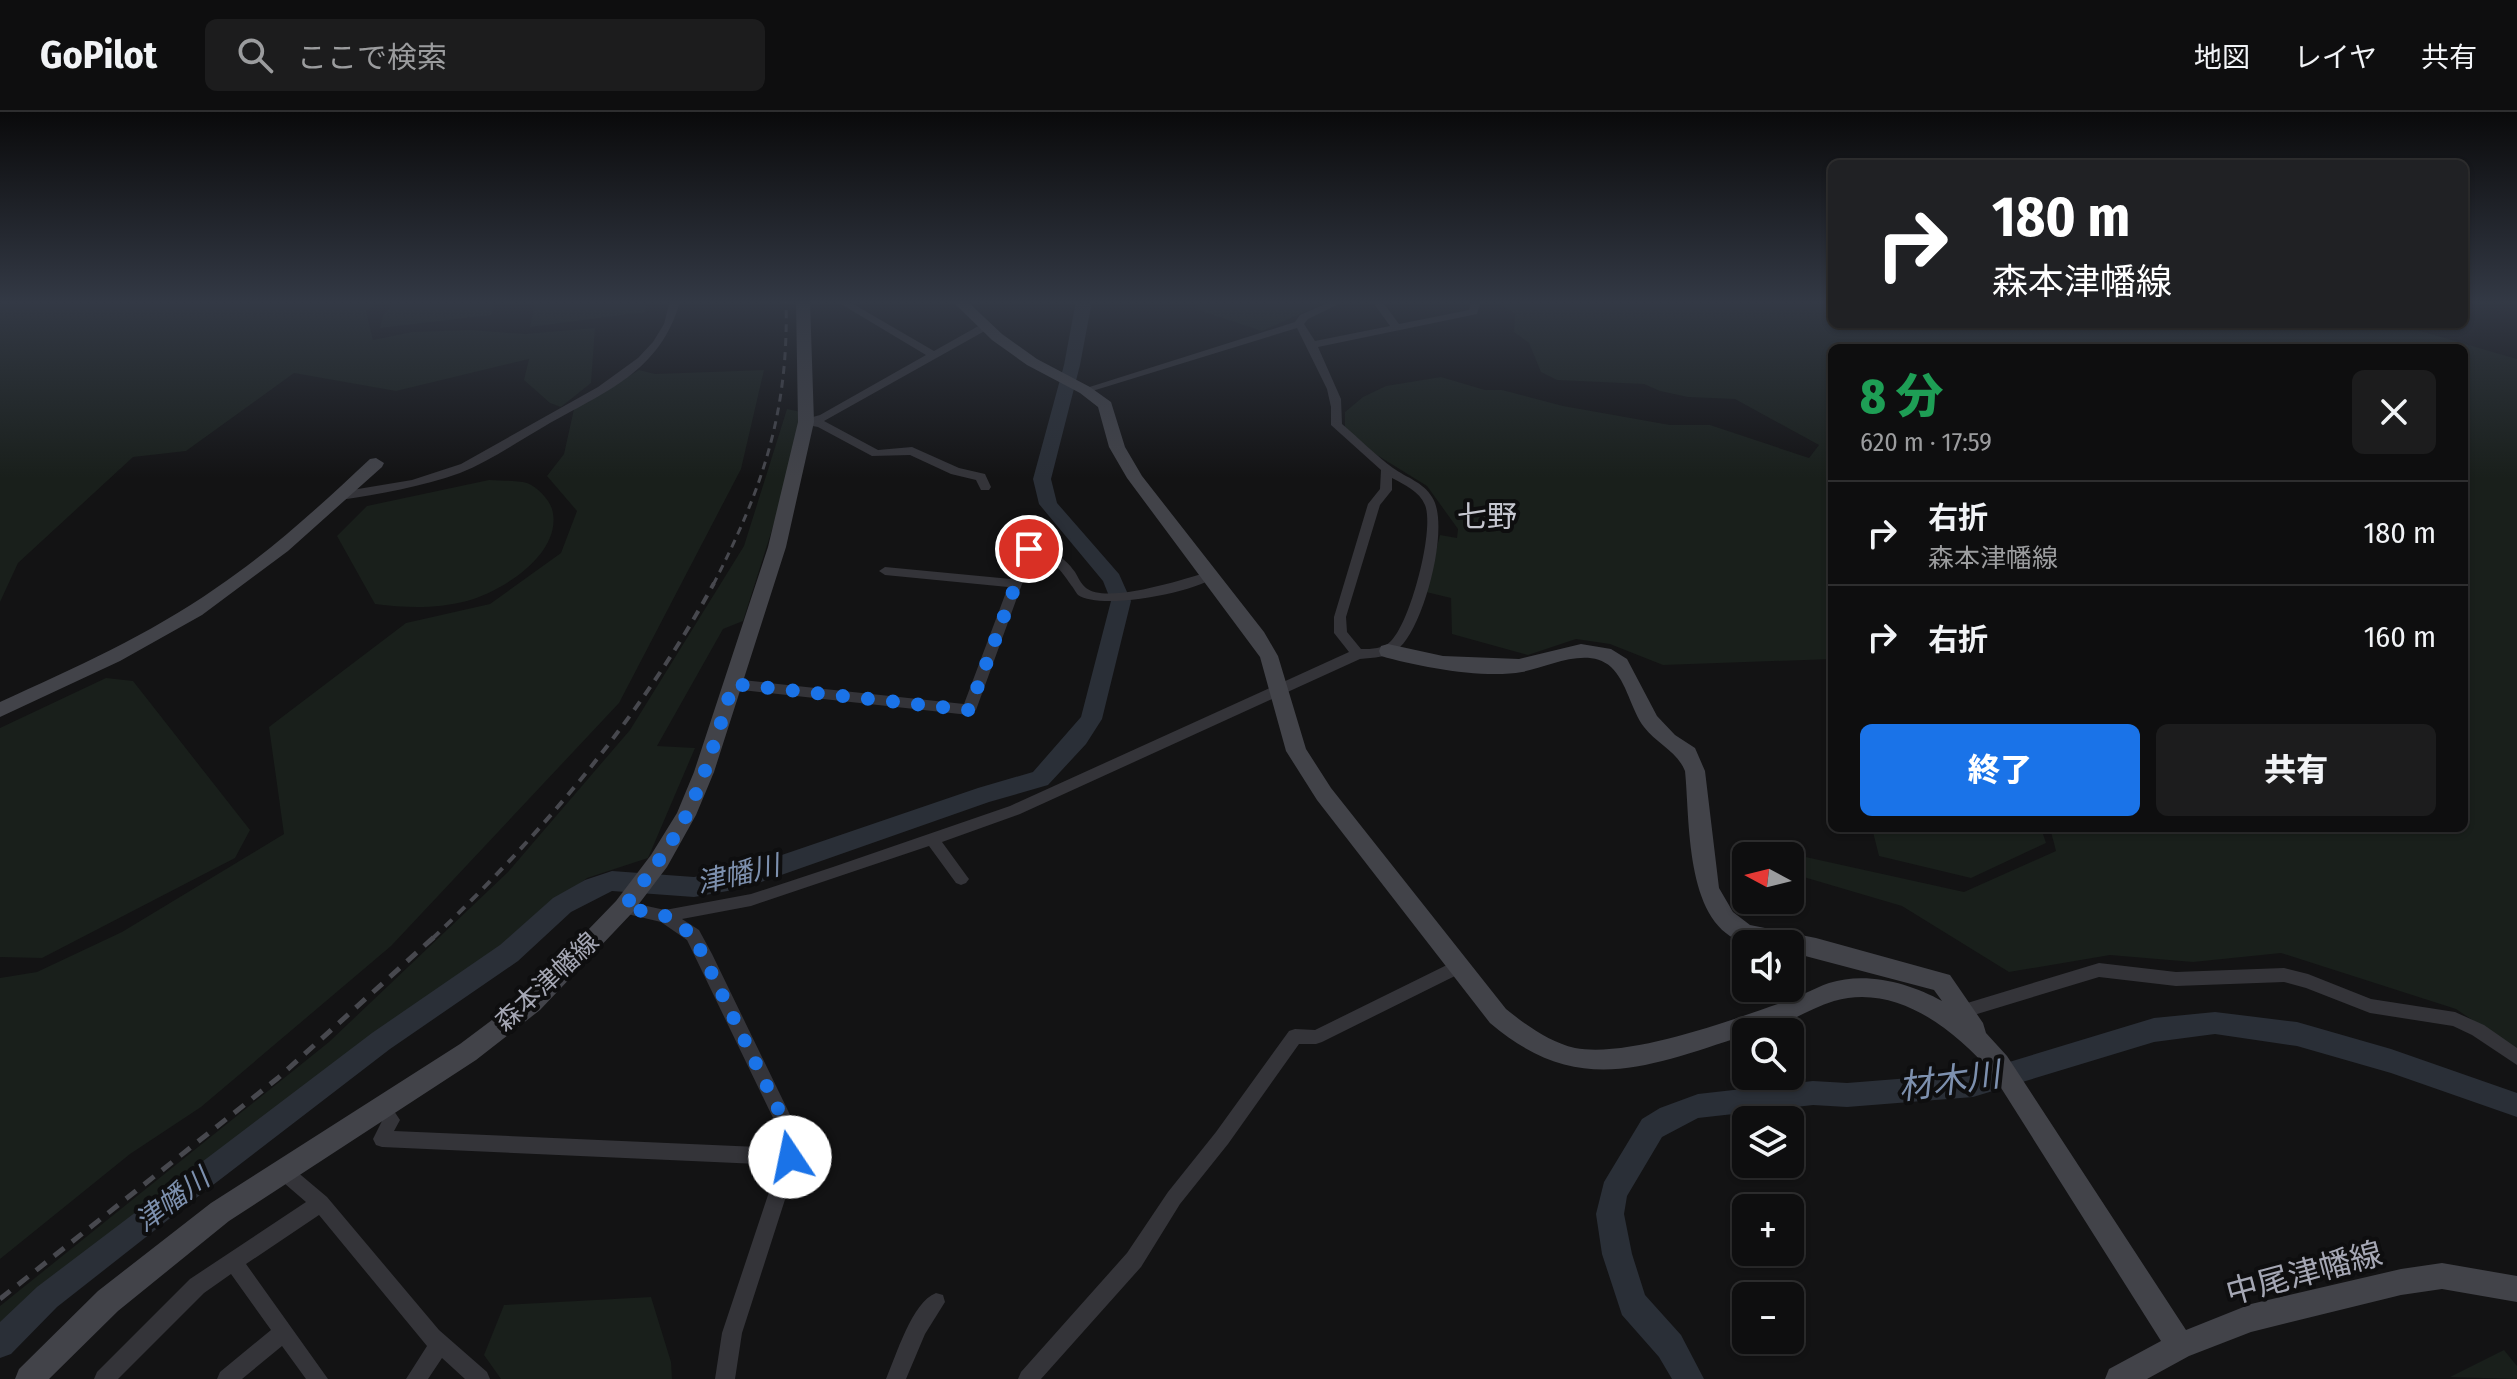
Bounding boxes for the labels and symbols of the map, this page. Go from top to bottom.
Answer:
district label: 七野 [1457,499,1517,535]
pin [995,515,1063,583]
north arrow [1732,842,1804,914]
water label: 津幡川 [693,848,786,900]
street label: 森本津幡線 [489,926,605,1038]
water label: 材木川 [1896,1053,2005,1108]
position arrow [748,1115,832,1199]
water label: 津幡川 [129,1160,218,1238]
street label: 中尾津幡線 [2222,1234,2386,1312]

